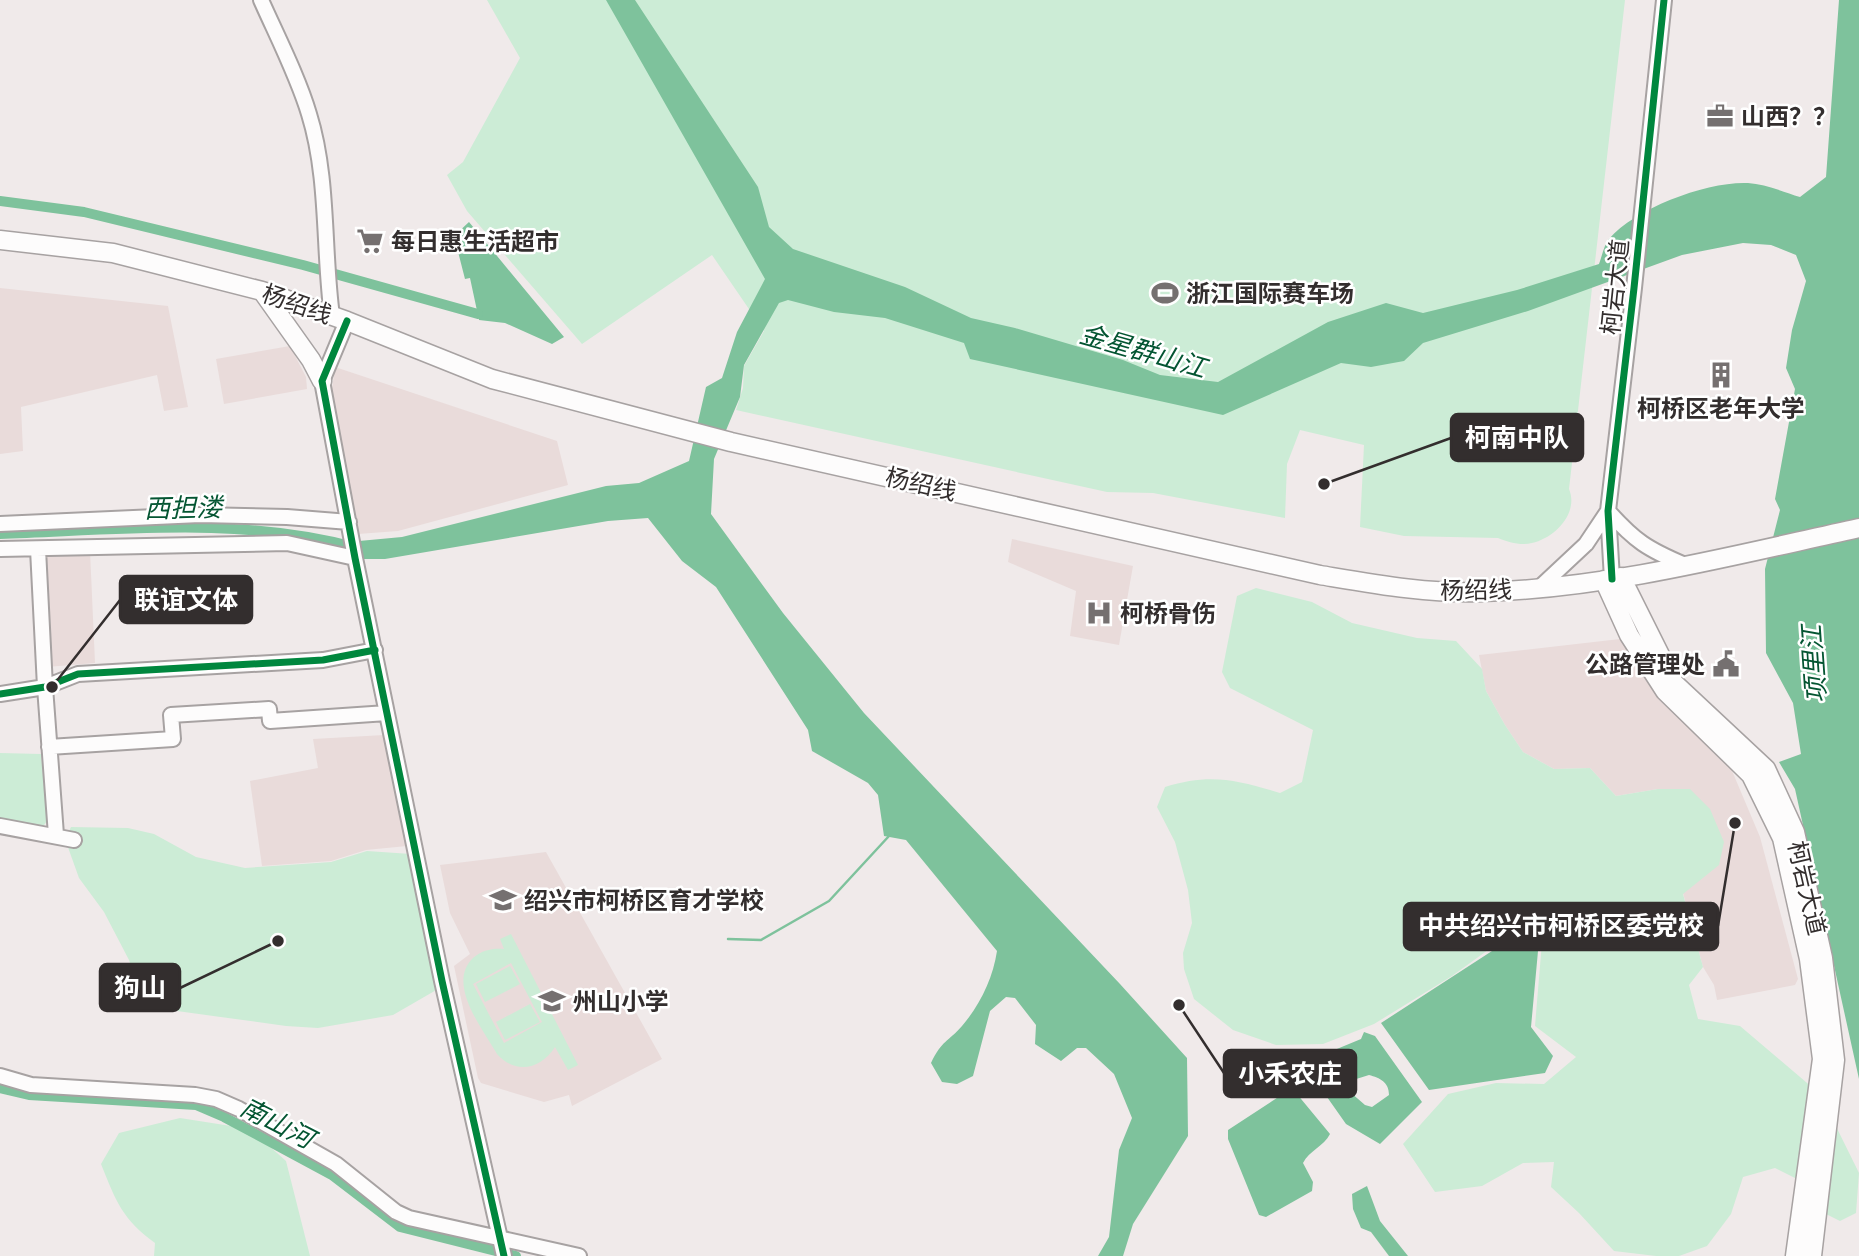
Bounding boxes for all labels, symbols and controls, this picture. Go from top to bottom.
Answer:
place label: 山西？？ [1741,99,1837,134]
office icon: 山西？？ [1705,101,1735,131]
place label: 每日惠生活超市 [391,224,559,259]
supermarket icon: 每日惠生活超市 [355,226,385,256]
street label: 柯岩大道 [1593,237,1637,337]
street label: 杨绍线 [257,276,337,332]
place label: 浙江国际赛车场 [1186,276,1354,311]
sports icon: 浙江国际赛车场 [1150,278,1180,308]
water label: 金星群山江 [1075,315,1214,388]
building icon: 柯桥区老年大学 [1706,360,1736,390]
place label: 柯桥区老年大学 [1637,391,1805,426]
callout: 柯南中队 [1451,414,1583,461]
text: 柯南中队 [1465,419,1569,457]
street label: 杨绍线 [882,459,960,509]
water label: 西担溇 [144,488,225,528]
street label: 杨绍线 [1440,572,1512,608]
callout: 联谊文体 [120,576,252,623]
text: 联谊文体 [134,581,238,619]
place label: 柯桥骨伤 [1120,596,1216,631]
hospital icon: 柯桥骨伤 [1084,598,1114,628]
water label: 项里江 [1792,621,1836,704]
place label: 公路管理处 [1585,647,1705,682]
public building icon: 公路管理处 [1711,649,1741,679]
street label: 柯岩大道 [1779,837,1835,939]
place label: 绍兴市柯桥区育才学校 [524,883,764,918]
school or university icon: 绍兴市柯桥区育才学校 [488,885,518,915]
callout: 中共绍兴市柯桥区委党校 [1404,903,1718,950]
text: 中共绍兴市柯桥区委党校 [1418,907,1704,945]
callout: 狗山 [100,964,180,1011]
text: 狗山 [114,969,166,1007]
place label: 州山小学 [573,984,669,1019]
school or university icon: 州山小学 [537,986,567,1016]
callout: 小禾农庄 [1224,1050,1356,1097]
text: 小禾农庄 [1238,1055,1342,1093]
water label: 南山河 [234,1088,325,1160]

